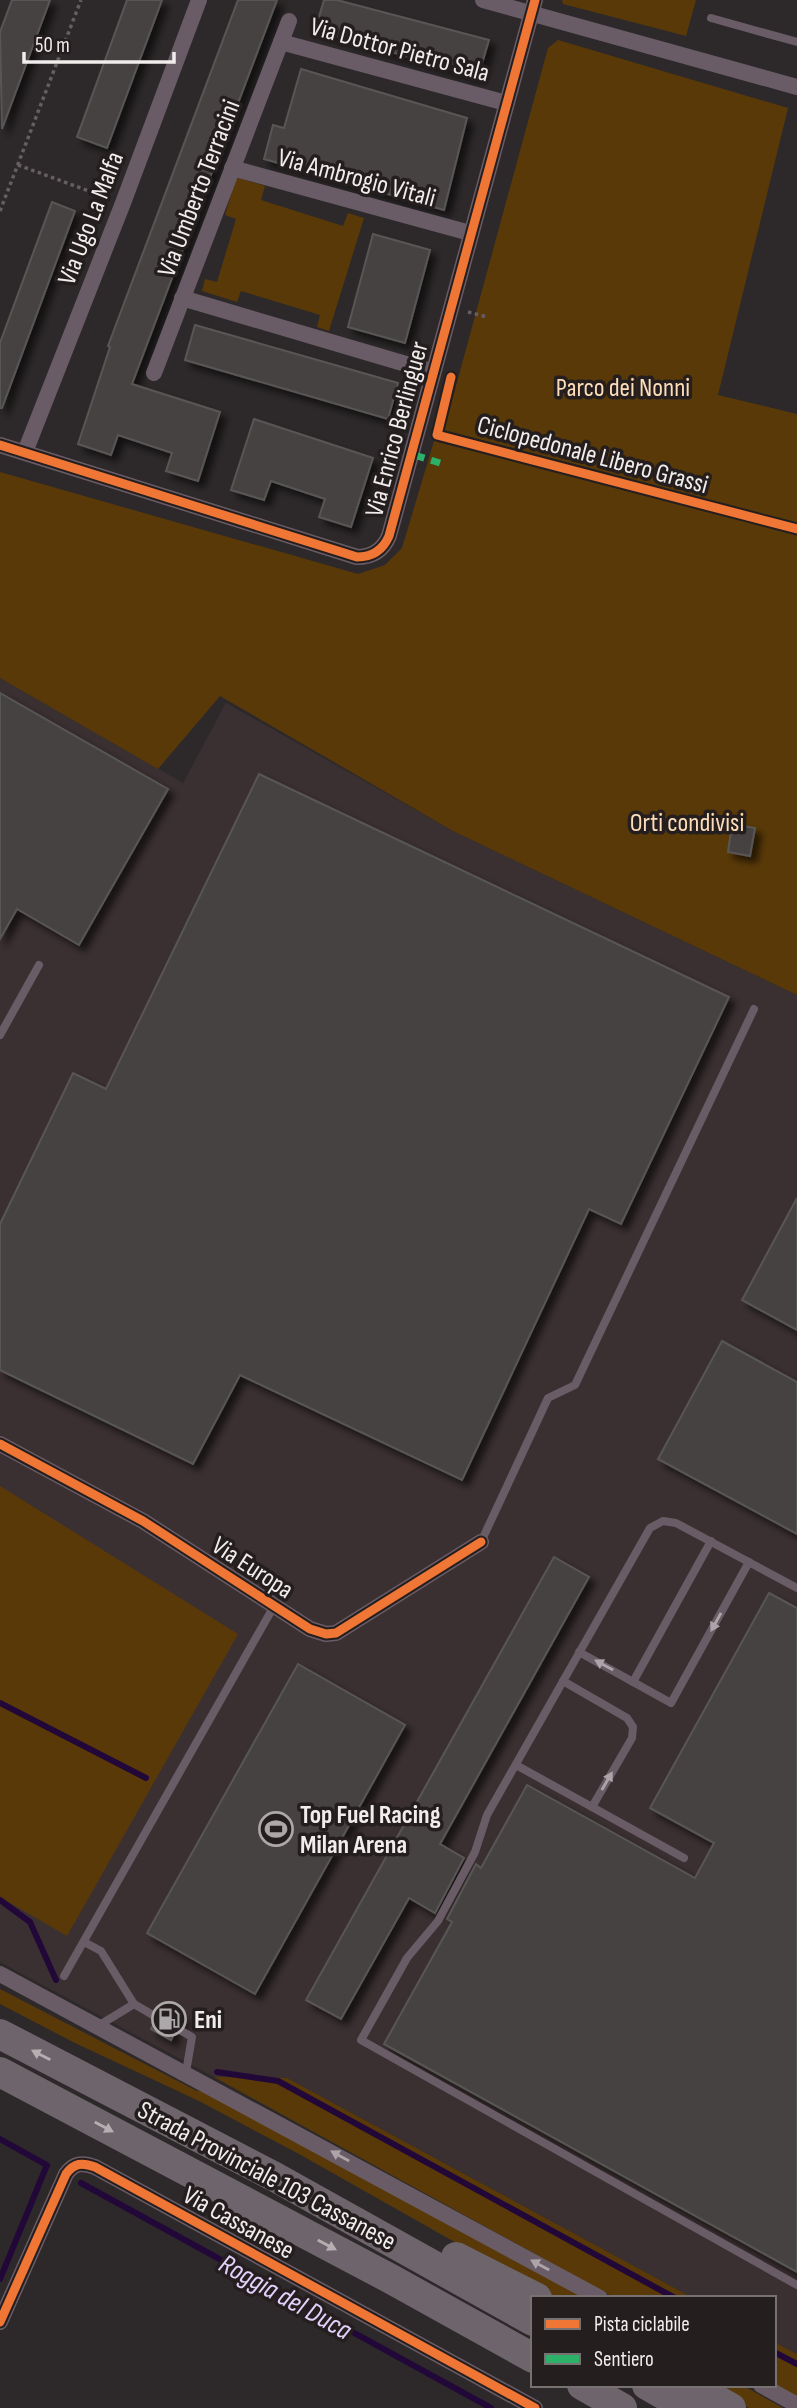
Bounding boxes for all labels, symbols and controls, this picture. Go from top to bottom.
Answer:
street label: Via Dottor Pietro Sala [307,12,493,89]
scale bar [24,21,175,65]
text: 50 m [35,33,70,58]
street label: Via Umberto Terracini [151,96,247,281]
street label: Via Ambrogio Vitali [274,142,439,214]
street label: Via Ugo La Malfa [52,148,131,289]
street label: Via Enrico Berlinguer [359,338,436,520]
park label: Parco dei Nonni [556,373,690,404]
street label: Ciclopedonale Libero Grassi [474,410,712,501]
park label: Orti condivisi [630,808,744,839]
street label: Via Europa [206,1531,299,1606]
one-way arrow [710,1612,722,1632]
one-way arrow [594,1659,614,1671]
one-way arrow [601,1771,614,1790]
place label: Top Fuel Racing Milan Arena [300,1800,441,1861]
sports icon: Top Fuel Racing Milan Arena [257,1810,295,1848]
fuel station icon: Eni [150,2000,188,2038]
place label: Eni [194,2005,222,2036]
one-way arrow [30,2049,50,2061]
street label: Strada Provinciale 103 Cassanese [132,2095,401,2258]
one-way arrow [94,2121,114,2133]
one-way arrow [330,2151,350,2162]
street label: Via Cassanese [177,2180,299,2267]
one-way arrow [317,2239,336,2251]
water label: Roggia del Duca [213,2247,358,2348]
one-way arrow [530,2259,550,2271]
legend [531,2296,776,2387]
text: Pista ciclabile [594,2312,690,2337]
text: Sentiero [594,2347,654,2372]

